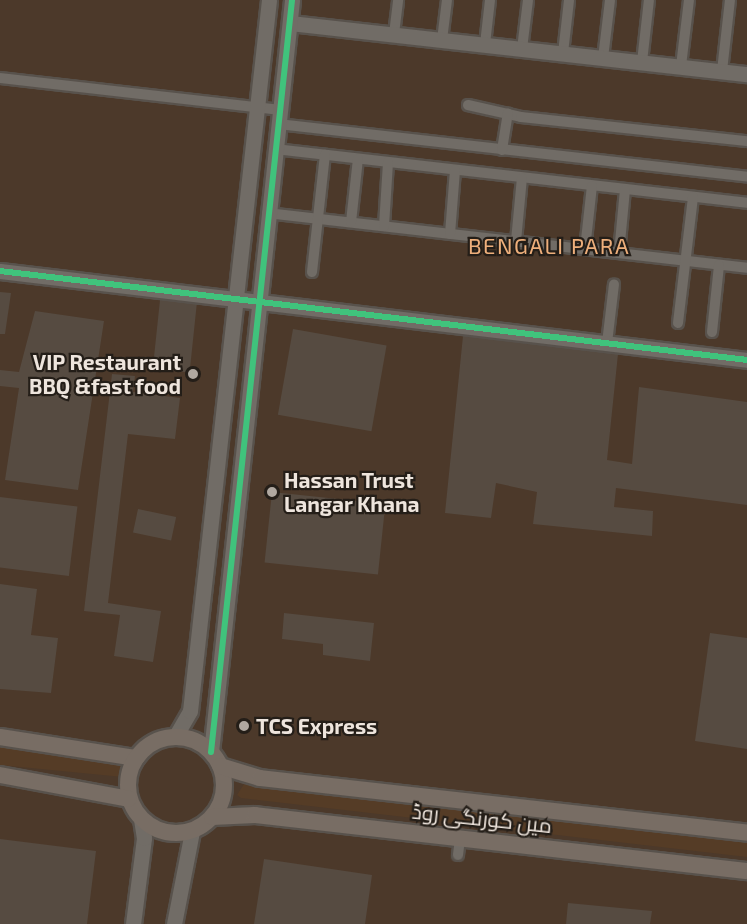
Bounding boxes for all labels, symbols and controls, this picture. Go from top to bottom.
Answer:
district label: BENGALI PARA [468,233,630,259]
place label: VIP Restaurant BBQ &fast food [29,349,181,399]
marker: VIP Restaurant BBQ &fast food [186,367,200,381]
place label: Hassan Trust Langar Khana [284,467,420,517]
marker: Hassan Trust Langar Khana [265,485,279,499]
place label: TCS Express [256,713,377,739]
marker: TCS Express [237,719,251,733]
street label: مین کورنگی روڈ [411,798,553,838]

